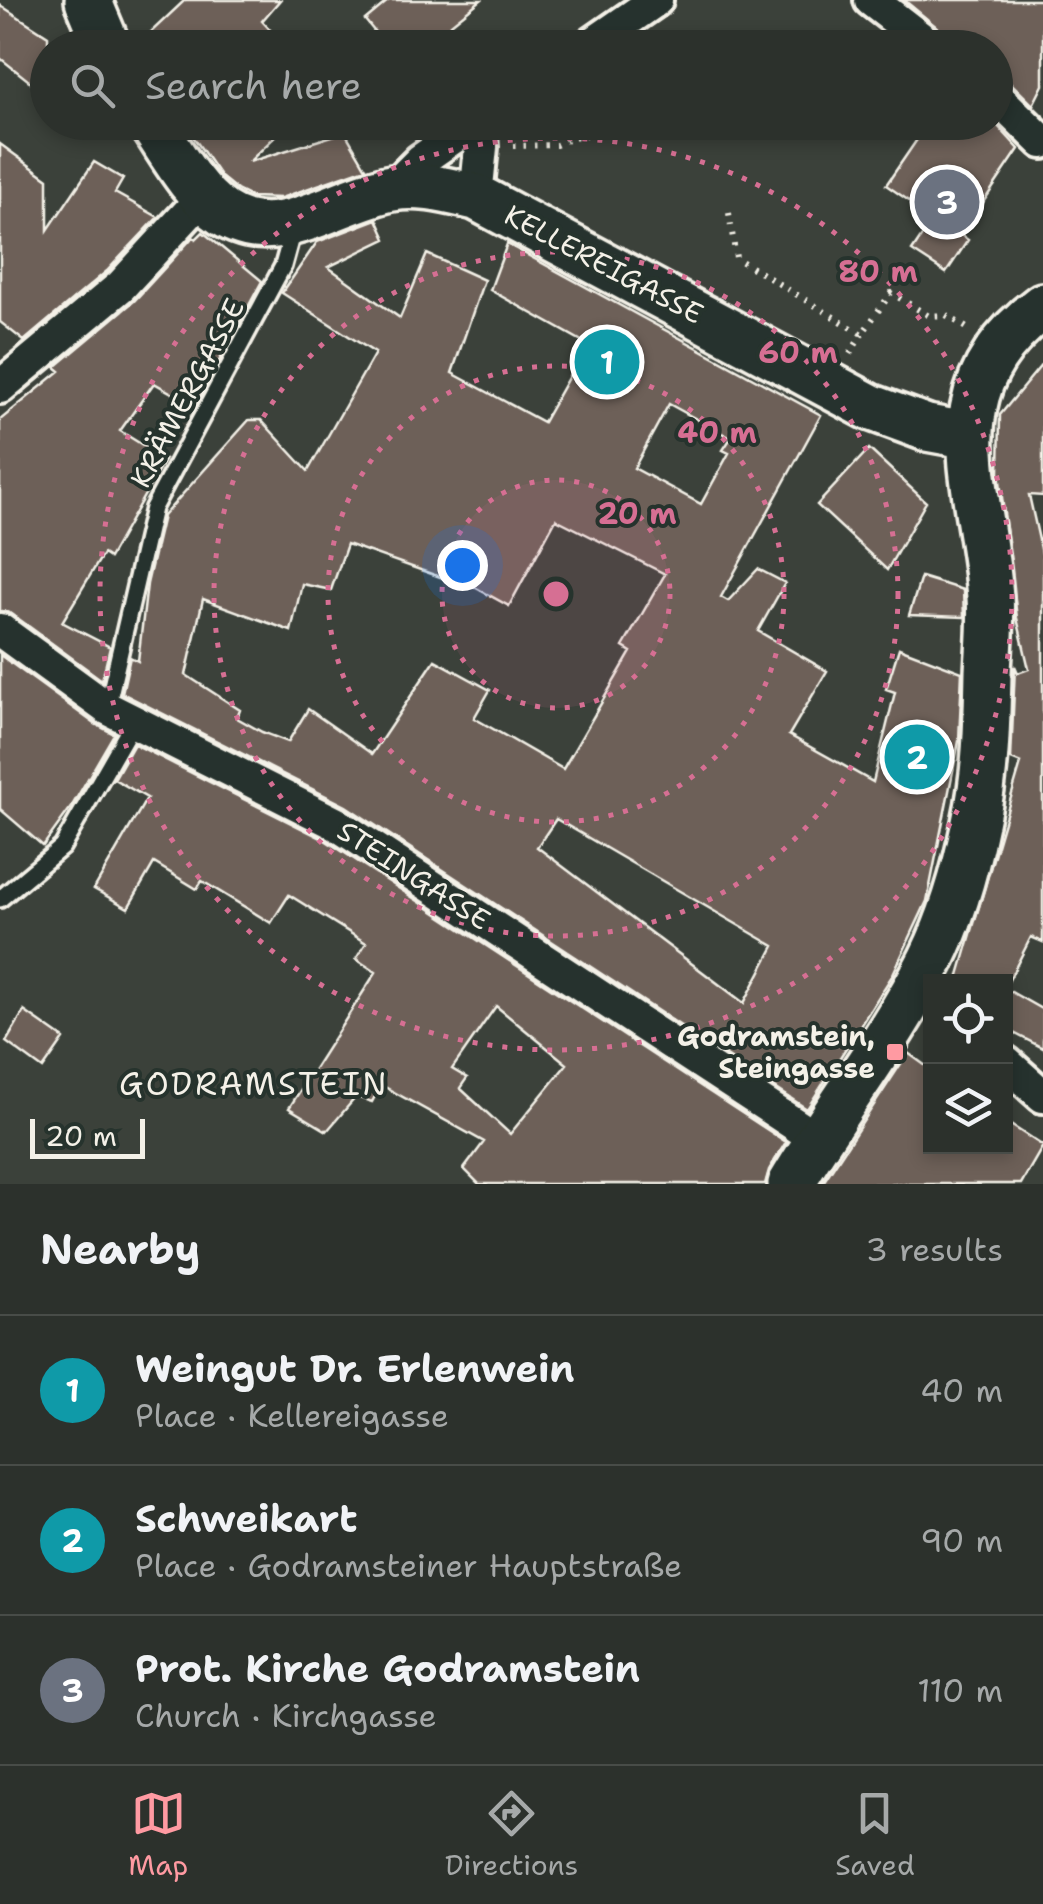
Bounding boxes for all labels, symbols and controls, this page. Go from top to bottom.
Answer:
search box [30,30,1013,140]
icon: search [65,58,120,113]
text: Search here [145,60,362,111]
pin: 3 [914,164,980,240]
street label: KELLEREIGASSE [498,196,710,332]
text: 80 m [838,251,918,292]
street label: KRÄMERGASSE [121,292,253,494]
pin: 1 [574,324,640,400]
text: 60 m [758,332,838,373]
text: 40 m [677,412,757,453]
text: 20 m [597,493,677,534]
your location [437,540,488,591]
centre of rings [538,576,574,612]
pin: 2 [884,720,950,794]
street label: STEINGASSE [330,811,498,939]
map controls [923,974,1013,1154]
button: locate [923,974,1013,1064]
place label: Godramstein, Steingasse [677,1017,875,1087]
marker: Godramstein, Steingasse [884,1041,906,1063]
district label: GODRAMSTEIN [119,1062,389,1105]
button: layers [923,1064,1013,1154]
scale bar [30,1114,145,1158]
text: 20 m [45,1117,117,1155]
text: Nearby [40,1221,200,1277]
text: 3 results [866,1228,1003,1271]
text: Weingut Dr. Erlenwein [135,1343,575,1394]
text: 1 [65,1369,80,1412]
text: 40 m [920,1369,1003,1412]
text: Place · Kellereigasse [135,1394,449,1437]
text: Schweikart [135,1493,357,1544]
text: 2 [61,1519,84,1562]
text: 90 m [920,1519,1003,1562]
text: Place · Godramsteiner Hauptstraße [135,1544,682,1587]
text: Prot. Kirche Godramstein [135,1643,640,1694]
text: 3 [61,1669,84,1712]
text: 110 m [917,1669,1003,1712]
text: Church · Kirchgasse [135,1694,437,1737]
tab: Map [128,1786,188,1884]
tab: Directions [445,1786,578,1884]
tab: Saved [835,1786,915,1884]

